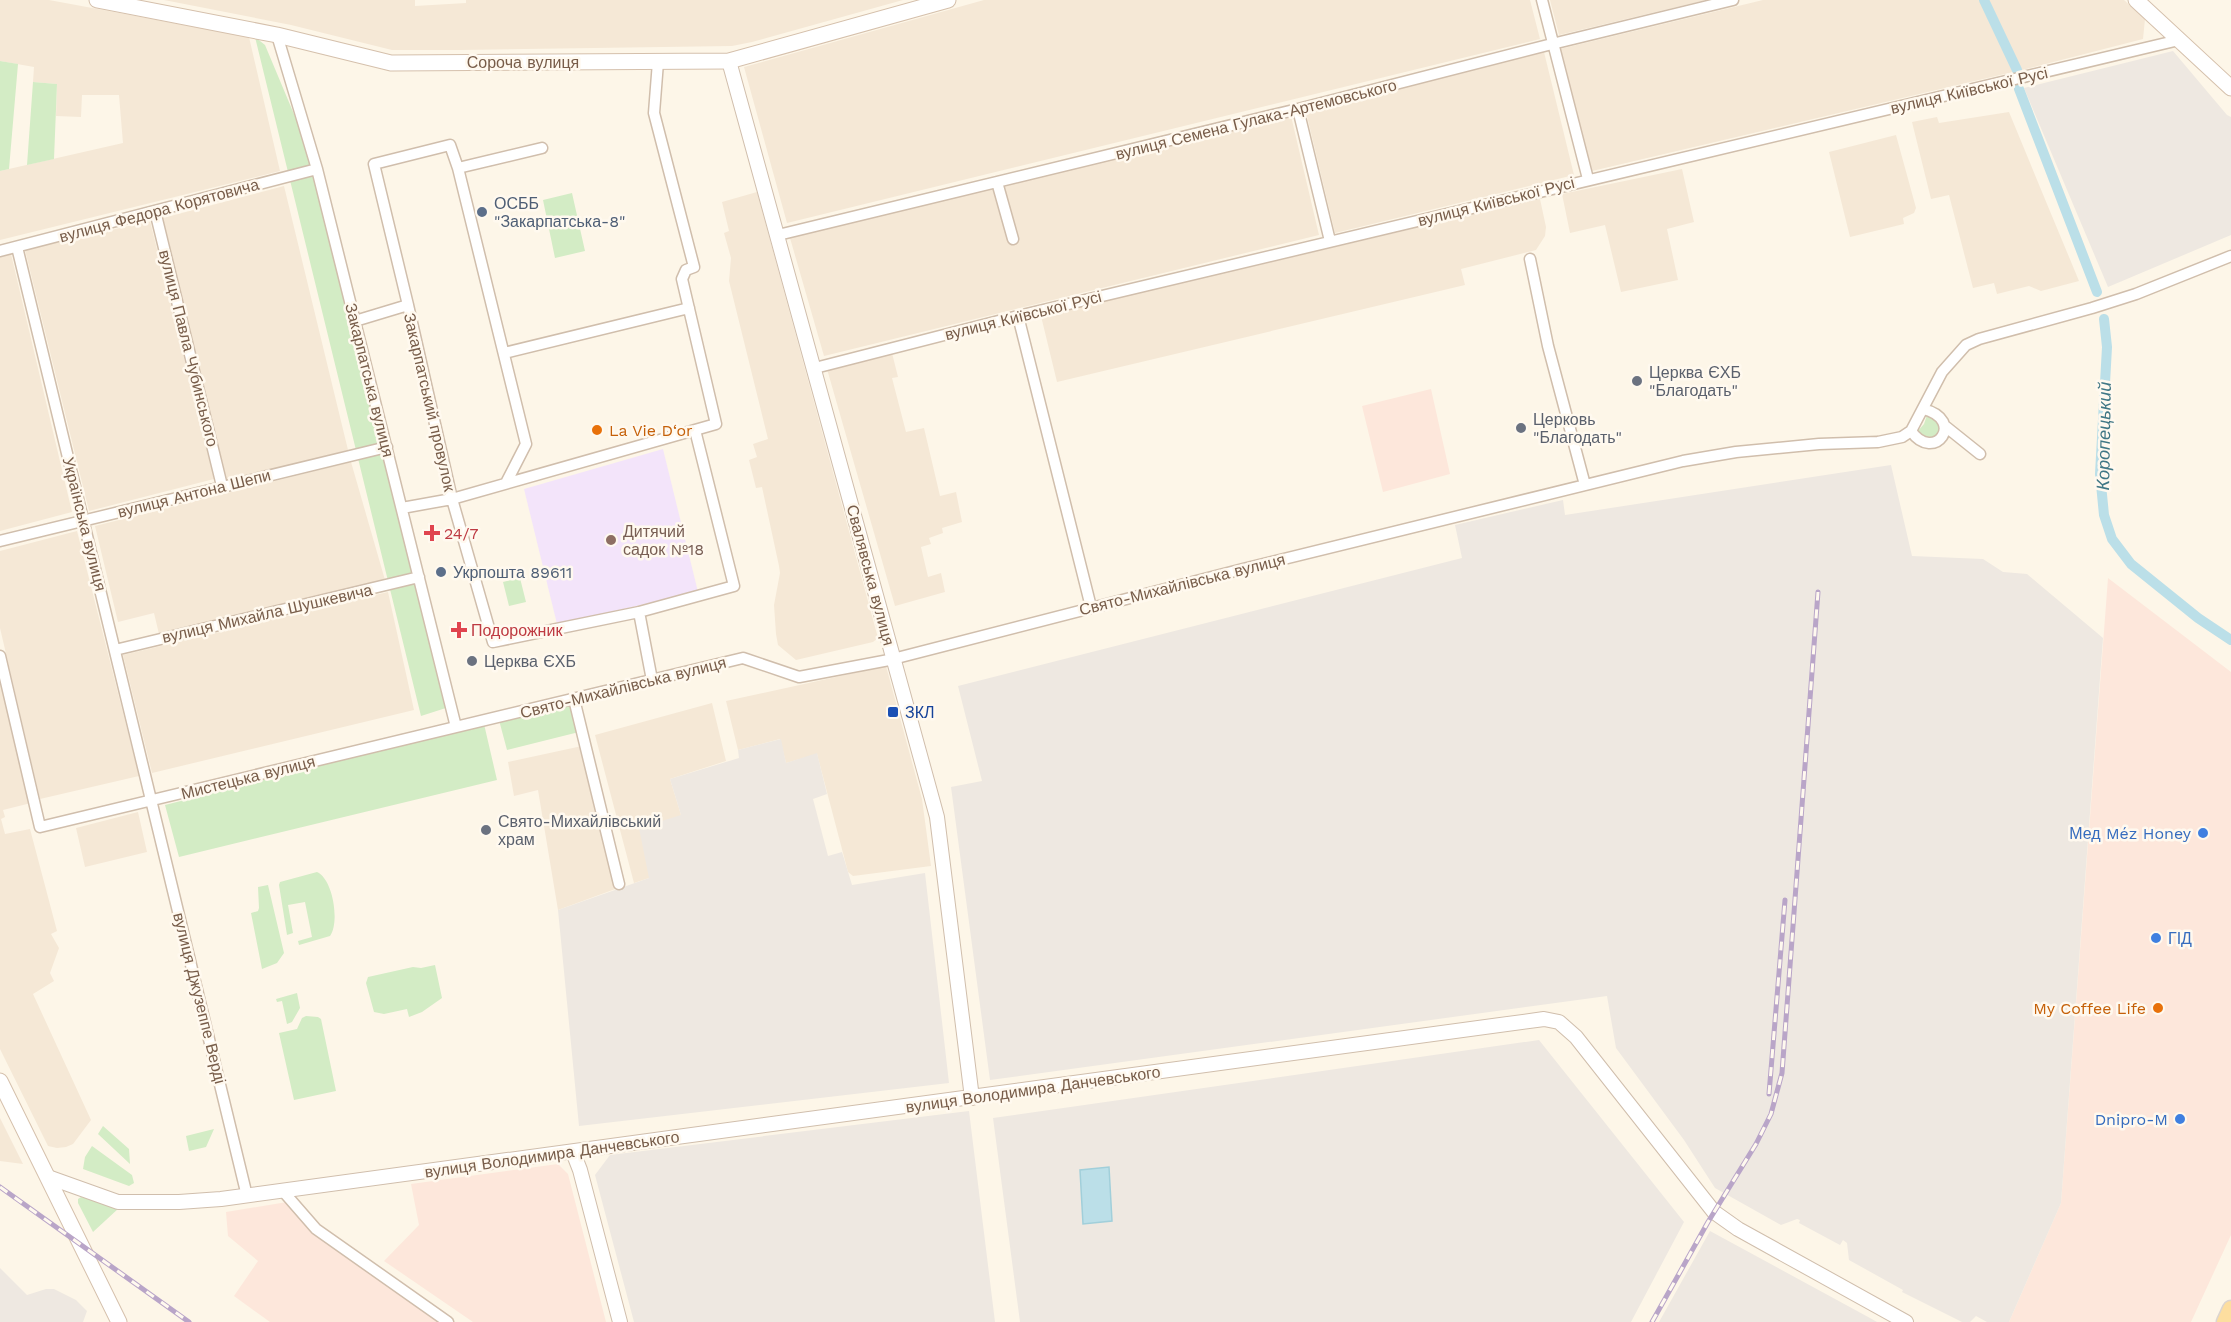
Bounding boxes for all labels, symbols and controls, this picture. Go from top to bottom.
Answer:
street label: Сороча вулиця [467,53,579,72]
street label: вулиця Київської Русі [1889,63,2050,118]
street label: вулиця Семена Гулака-Артемовського [1114,75,1399,164]
street label: вулиця Київської Русі [1416,173,1576,230]
street label: вулиця Федора Корятовича [57,175,261,246]
place label: ОСББ "Закарпатська-8" [494,194,626,231]
marker: ОСББ "Закарпатська-8" [475,205,489,219]
street label: вулиця Павла Чубинського [155,248,222,449]
street label: вулиця Київської Русі [943,287,1103,344]
street label: Закарпатська вулиця [341,301,398,459]
street label: Закарпатський провулок [400,311,460,494]
place label: Церква ЄХБ "Благодать" [1649,363,1741,400]
marker: Церква ЄХБ "Благодать" [1630,374,1644,388]
water label: Коропецький [2092,381,2115,491]
place label: Церковь "Благодать" [1533,410,1622,447]
place label: La Vie D‘or [609,421,693,440]
marker: Церковь "Благодать" [1514,421,1528,435]
marker: La Vie D‘or [590,423,604,437]
street label: Українська вулиця [59,455,110,593]
street label: вулиця Антона Шепи [116,465,273,522]
street label: Свалявська вулиця [843,503,898,648]
place label: Дитячий садок №18 [623,522,704,559]
place label: 24/7 [444,524,479,543]
marker: 24/7 [425,526,439,540]
marker: Дитячий садок №18 [604,533,618,547]
street label: Свято-Михайлівська вулиця [1077,550,1287,619]
place label: Укрпошта 89611 [453,563,572,582]
marker: Укрпошта 89611 [434,565,448,579]
street label: вулиця Михайла Шушкевича [160,580,374,647]
place label: Подорожник [471,621,563,640]
marker: Подорожник [452,623,466,637]
place label: Церква ЄХБ [484,652,576,671]
street label: Свято-Михайлівська вулиця [518,653,728,722]
marker: Церква ЄХБ [465,654,479,668]
place label: ЗКЛ [905,703,934,722]
marker: ЗКЛ [886,705,900,719]
street label: Мистецька вулиця [179,752,317,803]
place label: Свято-Михайлівський храм [498,812,661,849]
marker: Свято-Михайлівський храм [479,823,493,837]
place label: Мед Méz Honey [2069,824,2192,843]
marker: Мед Méz Honey [2196,826,2210,840]
street label: вулиця Джузеппе Верді [169,911,230,1086]
place label: ГІД [2168,929,2192,948]
marker: ГІД [2149,931,2163,945]
place label: My Coffee Life [2033,999,2146,1018]
marker: My Coffee Life [2151,1001,2165,1015]
street label: вулиця Володимира Данчевського [904,1062,1162,1117]
place label: Dnipro-M [2095,1110,2168,1129]
marker: Dnipro-M [2173,1112,2187,1126]
street label: вулиця Володимира Данчевського [423,1127,681,1182]

